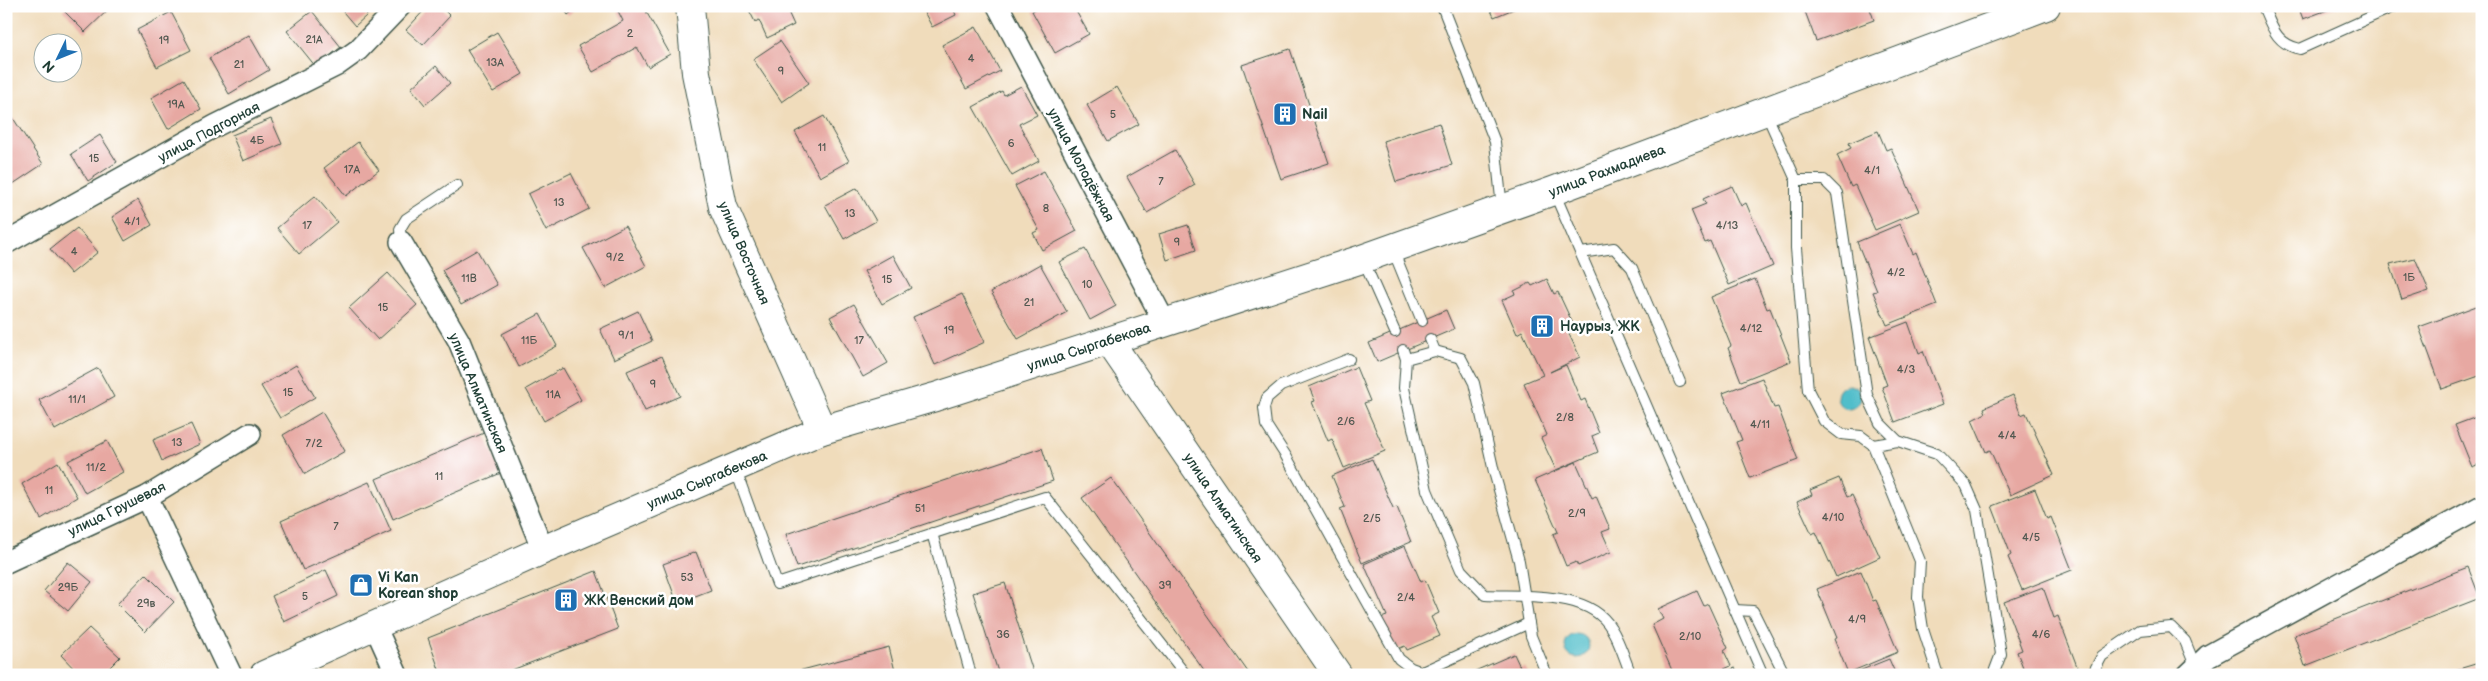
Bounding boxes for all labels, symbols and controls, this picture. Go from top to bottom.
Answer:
house number: 2 [627,27,634,40]
north arrow [32,32,82,82]
house number: 21А [305,33,323,46]
house number: 19 [159,34,169,47]
house number: 4 [968,52,975,65]
house number: 13А [486,56,504,69]
text: N [39,57,59,76]
house number: 21 [234,58,244,71]
house number: 9 [778,65,784,78]
street label: улица Подгорная [155,98,263,166]
house number: 19А [167,98,185,111]
building icon: Nail [1272,101,1298,127]
street label: улица Молодёжная [1044,105,1118,225]
place label: Nail [1302,106,1328,123]
house number: 5 [1110,108,1116,121]
house number: 4Б [250,134,265,147]
house number: 6 [1008,137,1015,150]
house number: 11 [818,141,826,154]
street label: улица Рахмадиева [1546,141,1668,201]
house number: 15 [89,152,99,165]
house number: 17А [344,163,360,176]
house number: 4/1 [1864,164,1880,177]
house number: 7 [1158,175,1164,188]
house number: 13 [553,196,565,209]
street label: улица Восточная [715,199,773,307]
house number: 8 [1043,202,1049,215]
house number: 13 [844,207,856,220]
house number: 4/1 [124,215,140,228]
house number: 17 [302,219,312,232]
house number: 4/13 [1716,219,1739,232]
house number: 9 [1174,236,1180,249]
house number: 4 [71,245,78,258]
house number: 9/2 [606,251,624,264]
house number: 4/2 [1887,266,1906,279]
house number: 1Б [2403,271,2415,284]
house number: 11В [461,272,477,285]
house number: 15 [882,273,892,286]
house number: 10 [1082,278,1093,291]
house number: 21 [1024,296,1034,309]
house number: 15 [378,301,388,314]
building icon: Наурыз, ЖК [1529,313,1555,339]
place label: Наурыз, ЖК [1560,318,1640,335]
street label: улица Сыргабекова [1025,319,1154,375]
house number: 4/12 [1740,322,1763,335]
house number: 19 [944,324,954,337]
house number: 9/1 [618,329,634,342]
street label: улица Алматинская [445,330,511,456]
house number: 11Б [521,334,537,347]
house number: 17 [854,334,864,347]
house number: 4/3 [1897,363,1915,376]
house number: 9 [650,378,656,391]
house number: 15 [283,386,293,399]
house number: 11А [545,388,561,401]
house number: 11/1 [68,393,86,406]
house number: 2/8 [1556,411,1574,424]
house number: 2/6 [1337,415,1355,428]
house number: 4/11 [1750,418,1770,431]
house number: 4/4 [1998,429,2016,442]
house number: 13 [171,436,183,449]
house number: 7/2 [306,437,323,450]
street label: улица Сыргабекова [644,447,770,513]
street label: улица Алматинская [1180,450,1266,566]
house number: 11/2 [86,461,106,474]
house number: 11 [435,470,443,483]
street label: улица Грушевая [65,478,169,540]
house number: 11 [45,484,53,497]
house number: 51 [915,502,925,515]
house number: 2/9 [1568,507,1586,520]
house number: 4/10 [1822,511,1845,524]
house number: 2/5 [1363,512,1381,525]
house number: 7 [333,520,339,533]
house number: 4/5 [2022,531,2040,544]
place label: Vi Kan Korean shop [378,569,458,602]
house number: 53 [680,571,694,584]
shop icon: Vi Kan Korean shop [348,572,374,598]
house number: 39 [1158,579,1172,592]
house number: 29Б [58,581,79,594]
building icon: ЖК Венский дом [553,587,579,613]
house number: 5 [302,590,308,603]
house number: 2/4 [1397,591,1415,604]
place label: ЖК Венский дом [584,592,694,609]
house number: 29в [137,597,156,610]
house number: 4/9 [1848,613,1866,626]
house number: 36 [996,628,1010,641]
house number: 4/6 [2032,628,2050,641]
house number: 2/10 [1679,630,1702,643]

